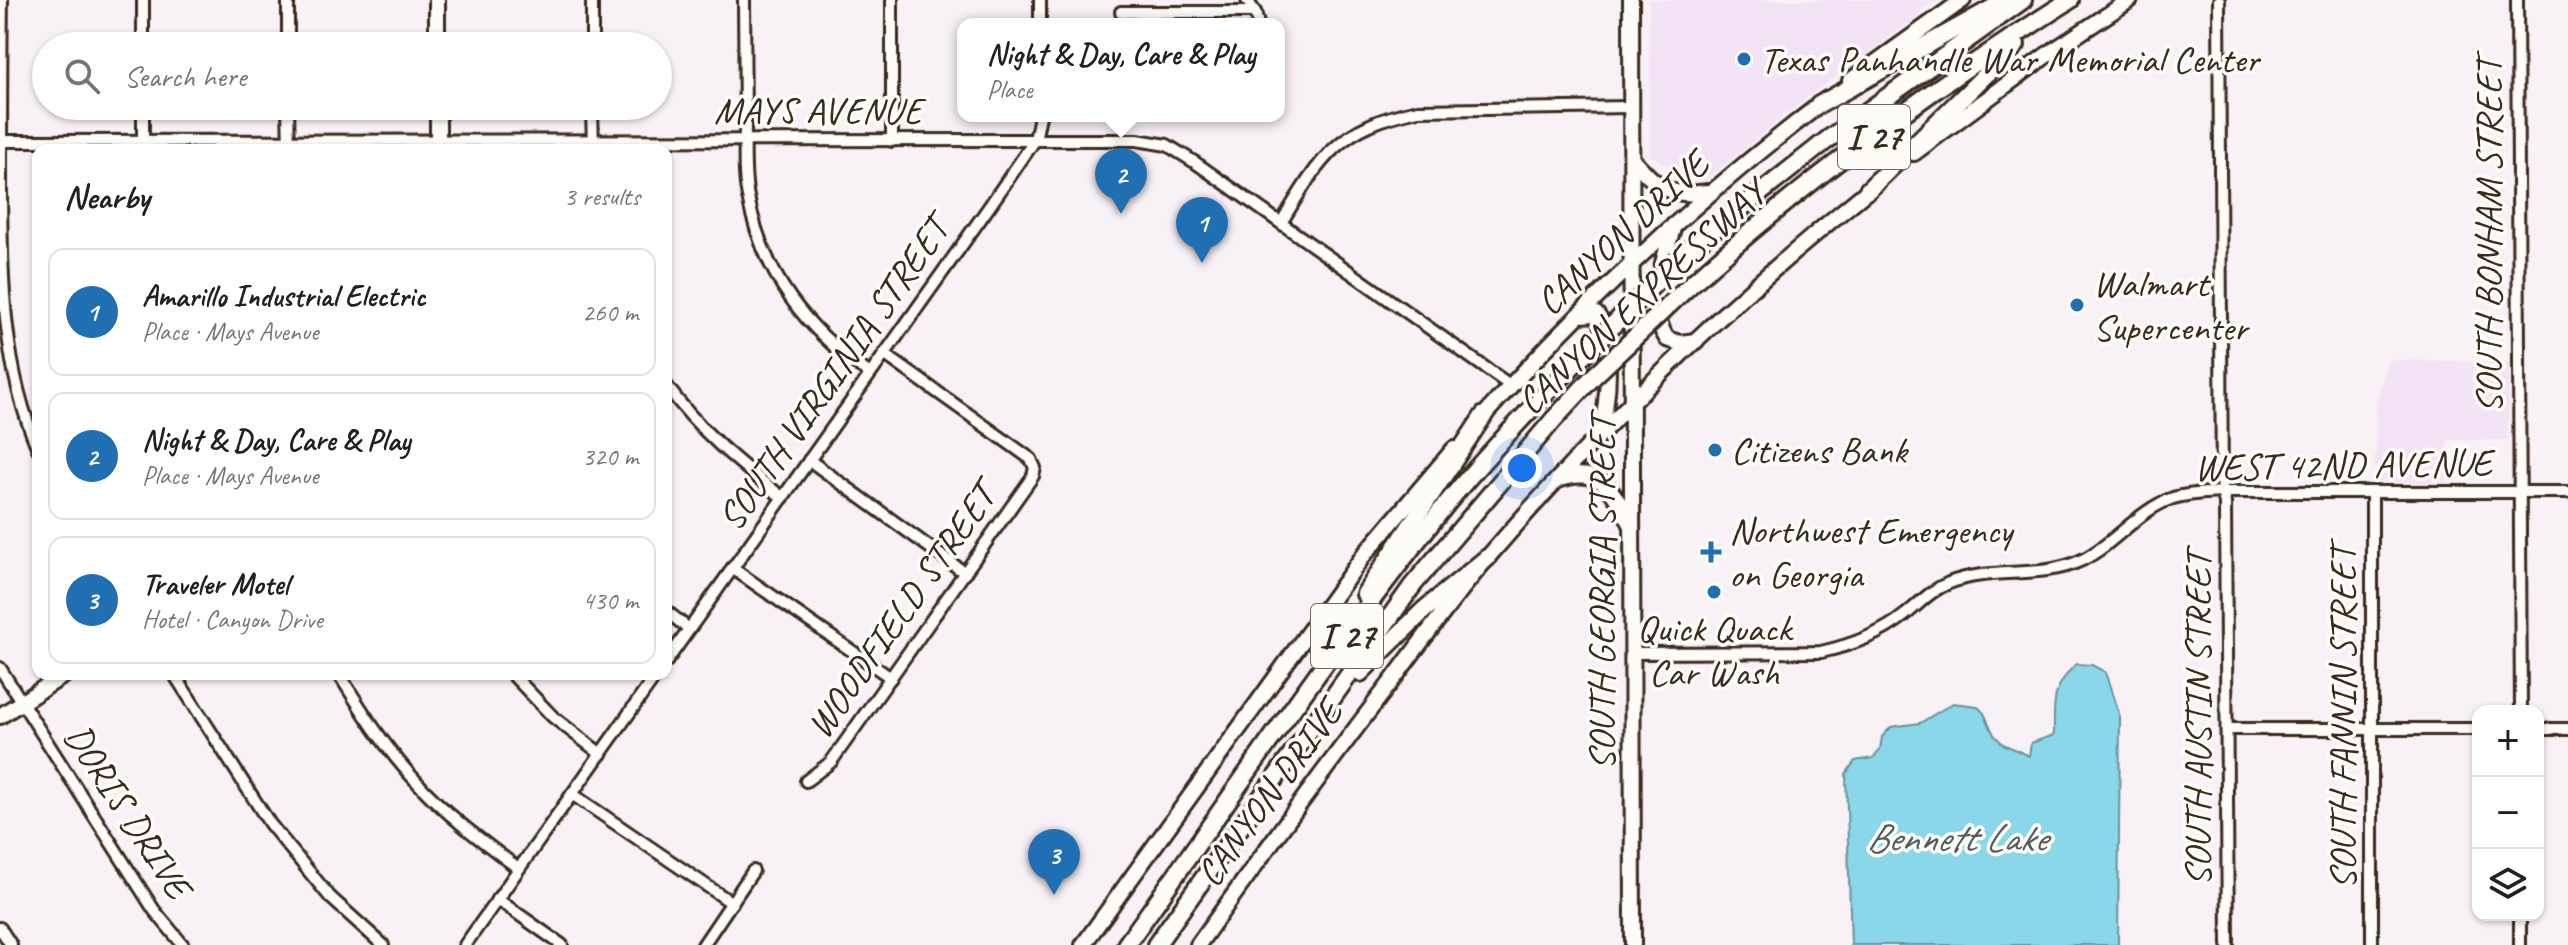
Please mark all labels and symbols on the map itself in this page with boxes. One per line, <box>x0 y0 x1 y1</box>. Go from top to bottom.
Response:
place label: Texas Panhandle War Memorial Center <box>1760 36 2261 83</box>
street label: SOUTH BONHAM STREET <box>2465 49 2512 413</box>
marker: Texas Panhandle War Memorial Center <box>1735 50 1753 68</box>
street label: MAYS AVENUE <box>714 87 927 134</box>
road number: I 27 <box>1838 105 1910 169</box>
street label: CANYON DRIVE <box>1526 138 1722 325</box>
pin: 2 <box>1095 148 1147 214</box>
street label: CANYON EXPRESSWAY <box>1507 166 1779 424</box>
pin: 1 <box>1176 197 1228 263</box>
street label: SOUTH VIRGINIA STREET <box>707 201 964 539</box>
place label: Walmart Supercenter <box>2093 260 2251 351</box>
marker: Walmart Supercenter <box>2068 296 2086 314</box>
street label: SOUTH GEORGIA STREET <box>1578 408 1625 770</box>
place label: Citizens Bank <box>1731 427 1910 474</box>
street label: WEST 42ND AVENUE <box>2194 439 2497 491</box>
marker: Citizens Bank <box>1706 441 1724 459</box>
your location <box>1502 448 1542 488</box>
street label: WOODFIELD STREET <box>796 467 1011 747</box>
place label: Northwest Emergency on Georgia <box>1729 507 2015 598</box>
street label: SOUTH FANNIN STREET <box>2319 537 2366 889</box>
marker: Northwest Emergency on Georgia <box>1700 541 1722 563</box>
street label: SOUTH AUSTIN STREET <box>2174 544 2221 886</box>
marker: Quick Quack Car Wash <box>1705 583 1723 601</box>
road number: I 27 <box>1311 604 1383 668</box>
place label: Quick Quack Car Wash <box>1637 605 1794 696</box>
street label: CANYON DRIVE <box>1186 687 1355 895</box>
street label: DORIS DRIVE <box>54 715 204 911</box>
water label: Bennett Lake <box>1866 813 2052 863</box>
pin: 3 <box>1028 829 1080 895</box>

